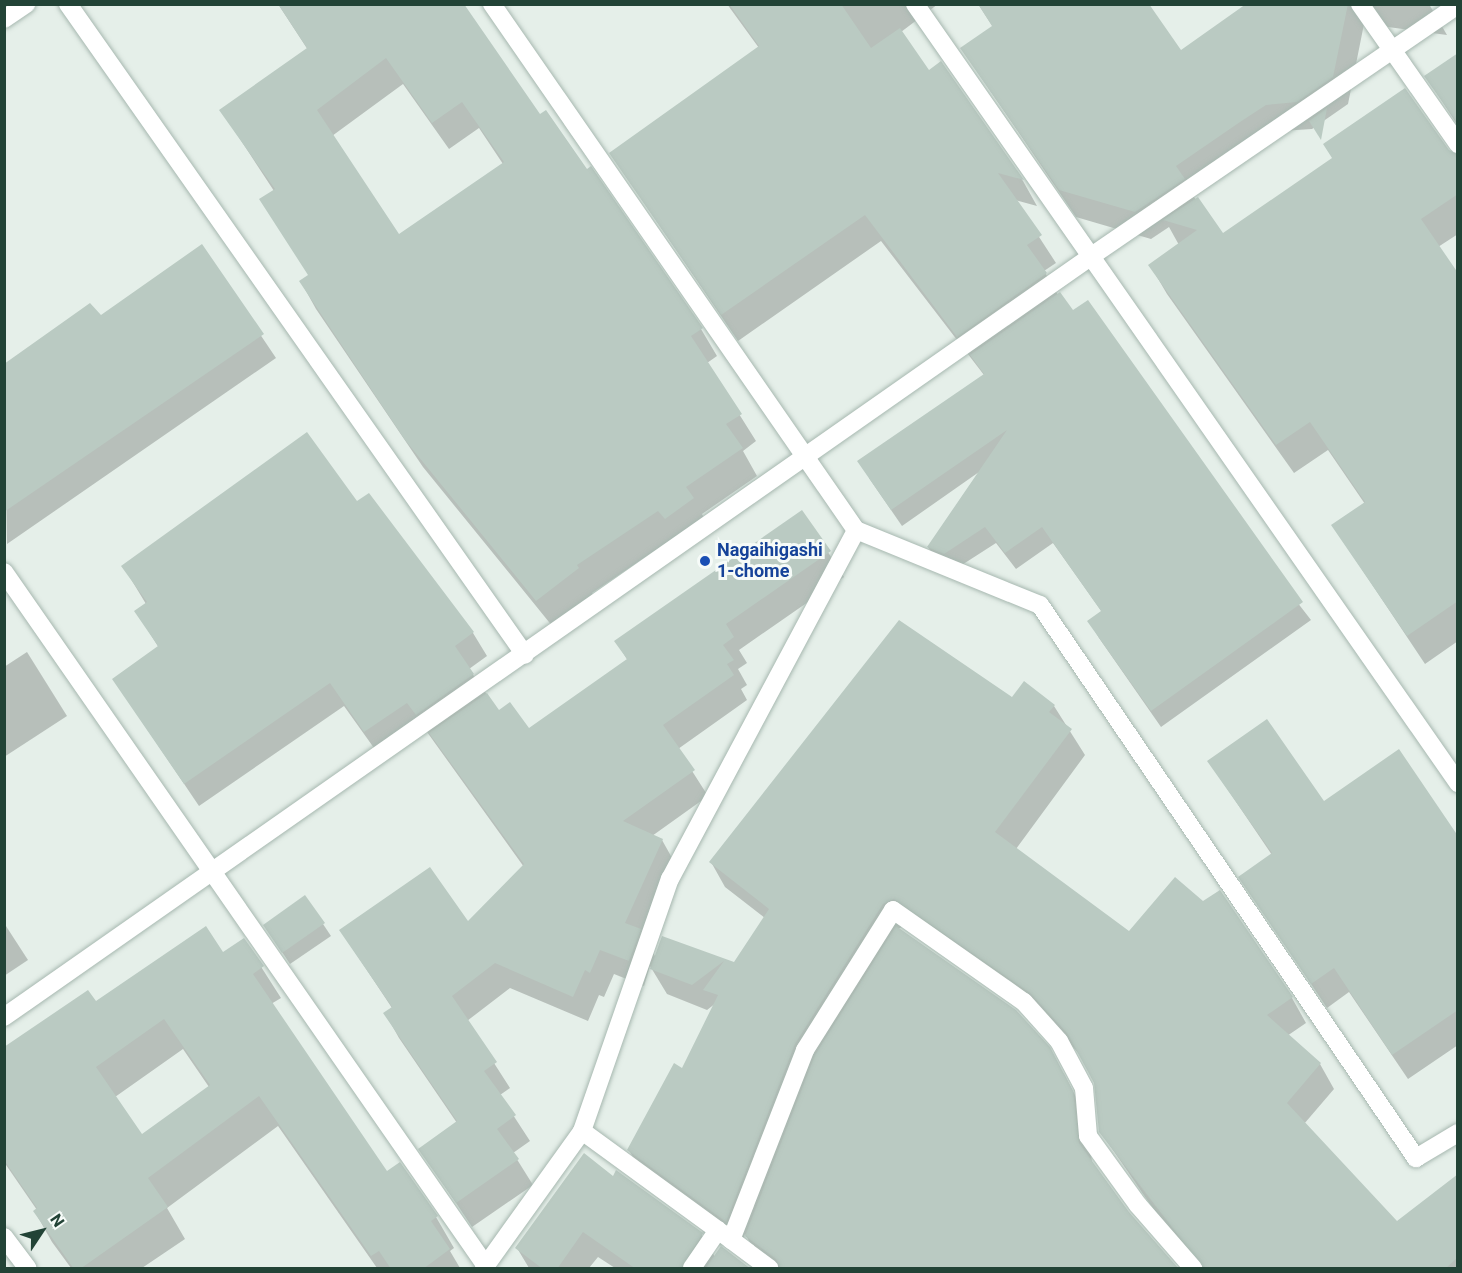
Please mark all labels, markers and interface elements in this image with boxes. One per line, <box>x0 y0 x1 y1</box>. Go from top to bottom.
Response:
place label: Nagaihigashi 1-chome <box>717 540 823 582</box>
marker: Nagaihigashi 1-chome <box>698 554 712 568</box>
north arrow <box>12 1201 72 1261</box>
text: N <box>46 1210 68 1230</box>

